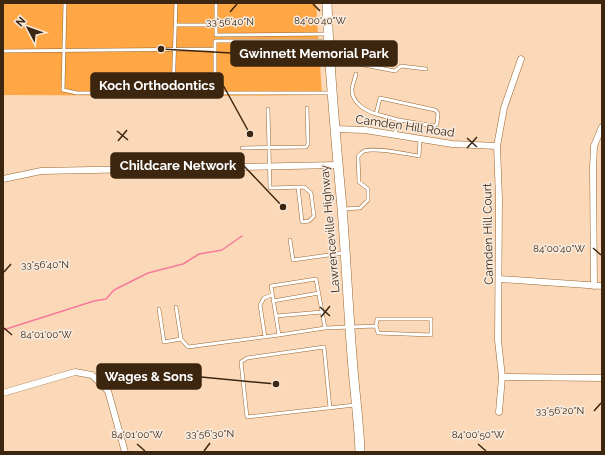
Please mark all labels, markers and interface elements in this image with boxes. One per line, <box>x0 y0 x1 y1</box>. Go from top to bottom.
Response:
north arrow <box>8 8 48 48</box>
text: N <box>13 14 28 29</box>
text: 84°00'40"W <box>294 15 347 26</box>
text: 33°56'40"N <box>206 16 254 27</box>
callout: Gwinnett Memorial Park <box>231 41 397 66</box>
text: Gwinnett Memorial Park <box>239 46 389 61</box>
callout: Koch Orthodontics <box>91 73 223 98</box>
text: Koch Orthodontics <box>99 78 216 93</box>
street label: Camden Hill Road <box>355 112 455 140</box>
callout: Childcare Network <box>111 153 244 178</box>
text: Childcare Network <box>120 158 237 173</box>
street label: Lawrenceville Highway <box>317 164 343 294</box>
street label: Camden Hill Court <box>480 183 496 285</box>
text: 84°00'40"W <box>533 243 586 254</box>
text: 33°56'40"N <box>21 259 69 270</box>
text: 84°01'00"W <box>20 329 72 340</box>
callout: Wages & Sons <box>97 364 201 389</box>
text: Wages & Sons <box>105 369 194 384</box>
text: 33°56'20"N <box>536 405 584 416</box>
text: 33°56'30"N <box>186 428 234 439</box>
text: 84°01'00"W <box>111 429 163 440</box>
text: 84°00'50"W <box>452 429 505 440</box>

